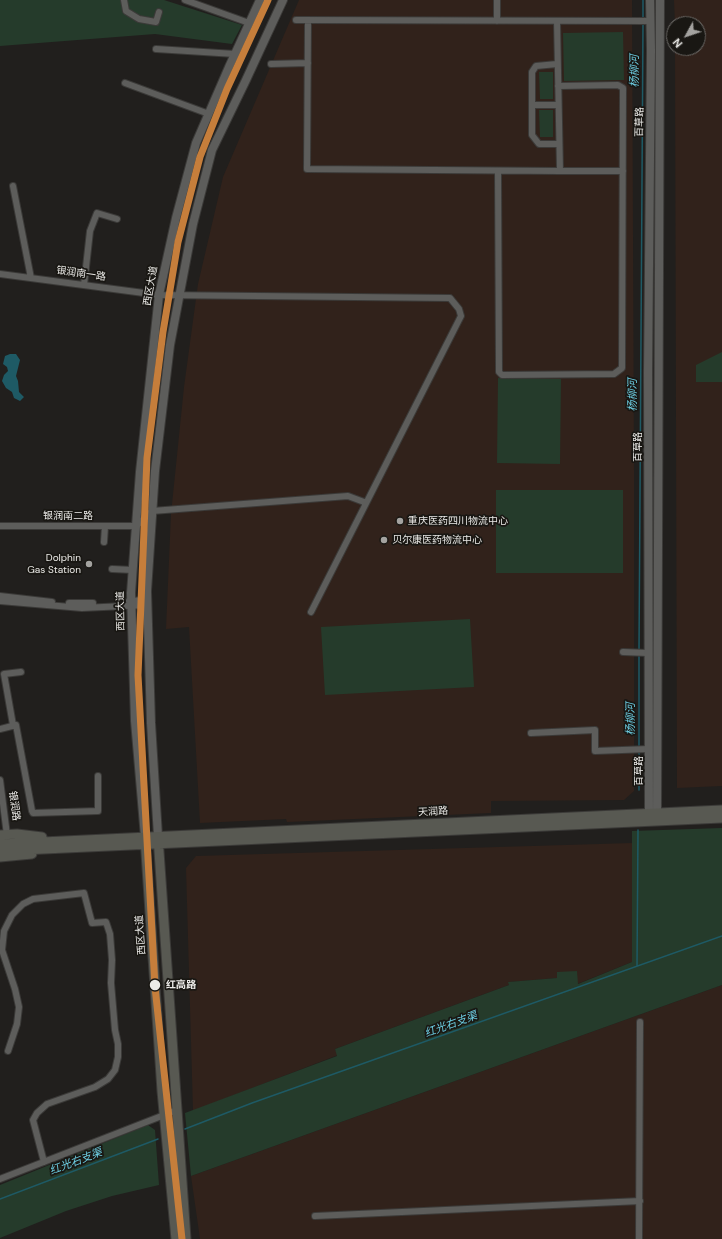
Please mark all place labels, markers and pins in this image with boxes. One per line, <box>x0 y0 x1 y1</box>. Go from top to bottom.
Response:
place label: 重庆医药四川物流中心 <box>408 515 508 527</box>
marker: 重庆医药四川物流中心 <box>395 516 405 526</box>
place label: 贝尔康医药物流中心 <box>392 534 482 546</box>
marker: 贝尔康医药物流中心 <box>379 535 389 545</box>
place label: Dolphin Gas Station <box>27 552 81 576</box>
marker: Dolphin Gas Station <box>84 559 94 569</box>
marker: 红高路 <box>148 978 162 992</box>
place label: 红高路 <box>166 979 196 991</box>

